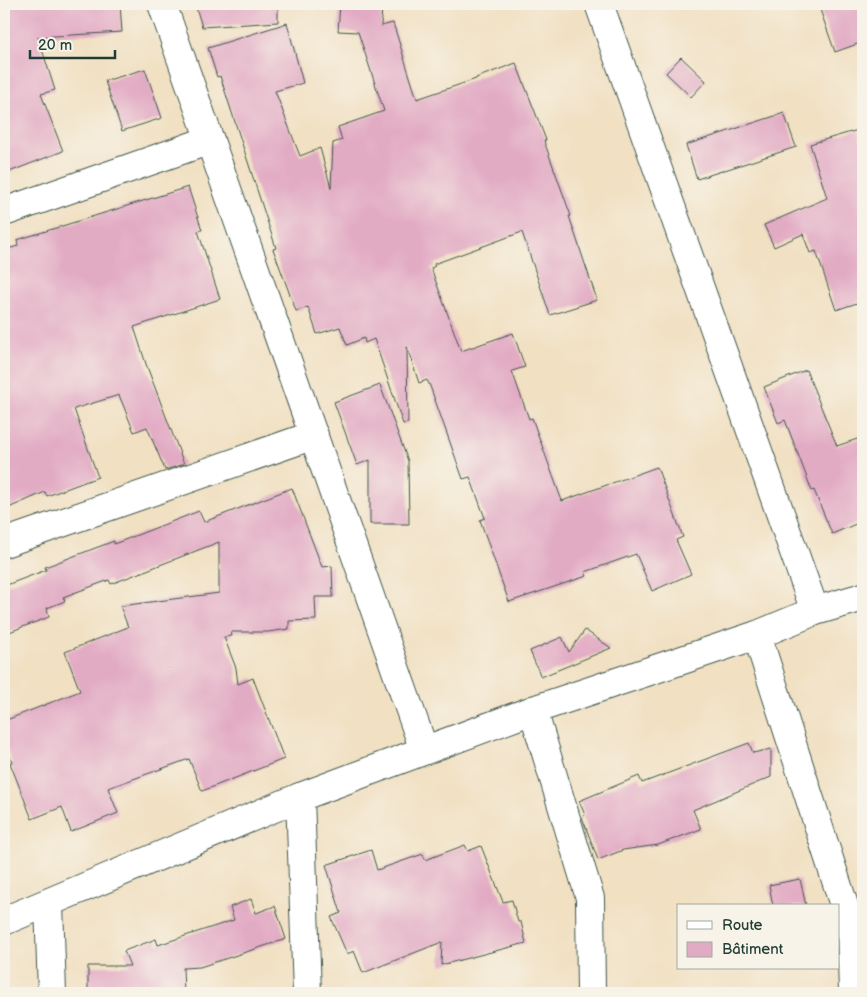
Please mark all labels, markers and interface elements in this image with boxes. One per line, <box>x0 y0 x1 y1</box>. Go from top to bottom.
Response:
scale bar <box>30 28 115 60</box>
text: 20 m <box>38 36 72 55</box>
legend <box>677 904 840 970</box>
text: Route <box>722 916 763 935</box>
text: Bâtiment <box>722 940 784 959</box>

